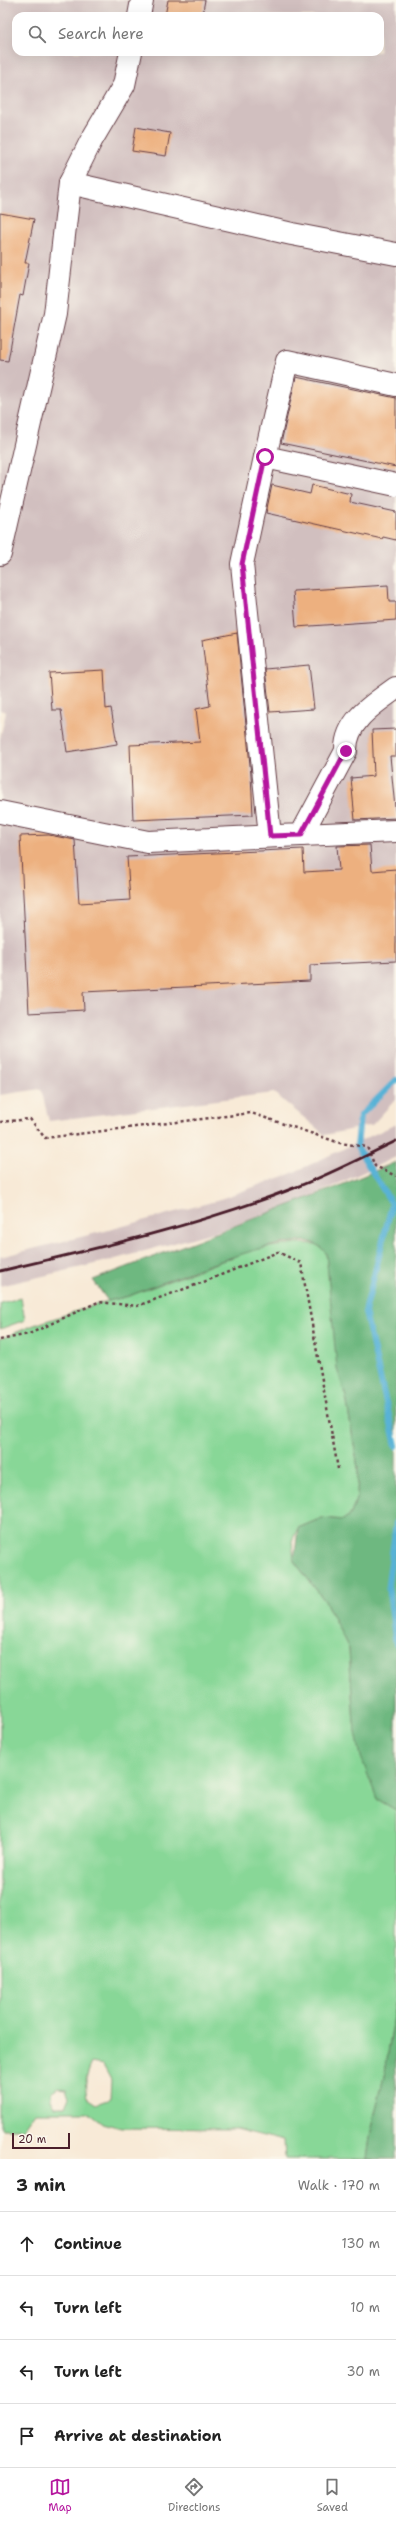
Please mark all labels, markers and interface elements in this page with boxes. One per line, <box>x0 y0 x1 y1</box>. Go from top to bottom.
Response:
search box <box>12 12 384 56</box>
icon: search <box>26 23 48 45</box>
text: Search here <box>58 24 144 44</box>
route start <box>256 448 274 466</box>
route end <box>337 742 355 760</box>
scale bar <box>12 2131 70 2150</box>
text: 20 m <box>18 2132 46 2147</box>
text: 3 min <box>16 2174 66 2196</box>
text: Walk · 170 m <box>298 2177 380 2194</box>
icon: ahead <box>16 2233 38 2255</box>
text: Continue <box>54 2234 122 2254</box>
text: 130 m <box>342 2235 380 2252</box>
icon: left <box>16 2297 38 2319</box>
text: Turn left <box>54 2298 122 2318</box>
text: 10 m <box>350 2299 380 2316</box>
icon: left <box>16 2361 38 2383</box>
text: Turn left <box>54 2362 122 2382</box>
text: 30 m <box>346 2363 380 2380</box>
icon: arrive <box>16 2425 38 2447</box>
text: Arrive at destination <box>54 2426 222 2446</box>
tab: Map <box>48 2476 72 2515</box>
tab: Directions <box>168 2476 220 2515</box>
tab: Saved <box>317 2476 348 2515</box>

